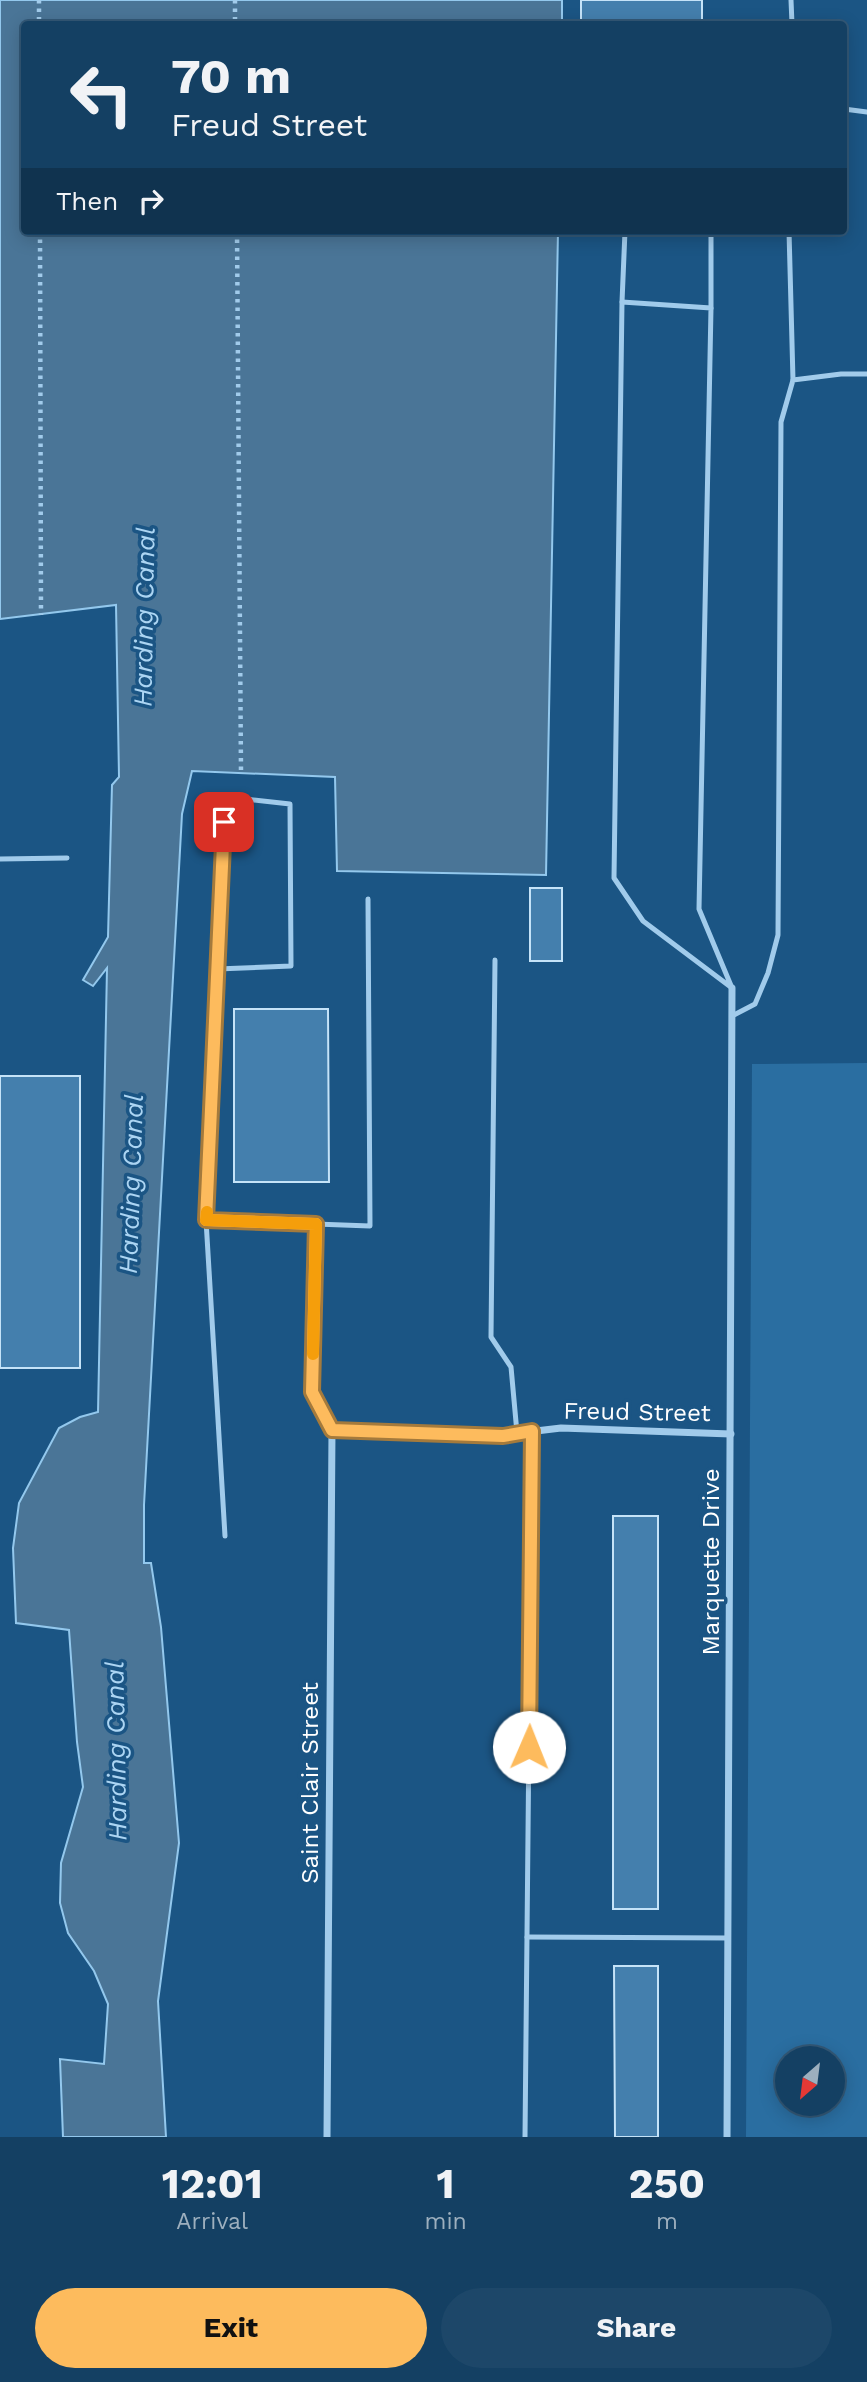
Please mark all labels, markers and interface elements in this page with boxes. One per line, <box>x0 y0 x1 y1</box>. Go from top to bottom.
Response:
text: 70 m <box>171 47 291 105</box>
icon: left <box>56 49 147 140</box>
text: Freud Street <box>171 106 367 144</box>
icon: right <box>132 182 170 220</box>
text: Then <box>56 186 118 216</box>
water label: Harding Canal <box>127 527 161 707</box>
pin <box>194 792 254 852</box>
icon: arrive <box>205 803 243 841</box>
water label: Harding Canal <box>113 1093 149 1274</box>
street label: Freud Street <box>563 1397 711 1427</box>
street label: Marquette Drive <box>697 1469 725 1655</box>
water label: Harding Canal <box>99 1661 133 1841</box>
street label: Saint Clair Street <box>296 1682 324 1884</box>
position arrow <box>492 1710 566 1784</box>
north arrow <box>775 2046 845 2116</box>
map controls <box>775 2046 845 2116</box>
text: 12:01 <box>162 2159 263 2208</box>
text: 1 <box>437 2159 455 2208</box>
text: 250 <box>629 2159 705 2208</box>
text: Arrival <box>176 2208 248 2235</box>
text: min <box>425 2208 467 2235</box>
text: m <box>656 2208 678 2235</box>
button: Exit <box>35 2288 427 2368</box>
button: Share <box>441 2288 832 2368</box>

